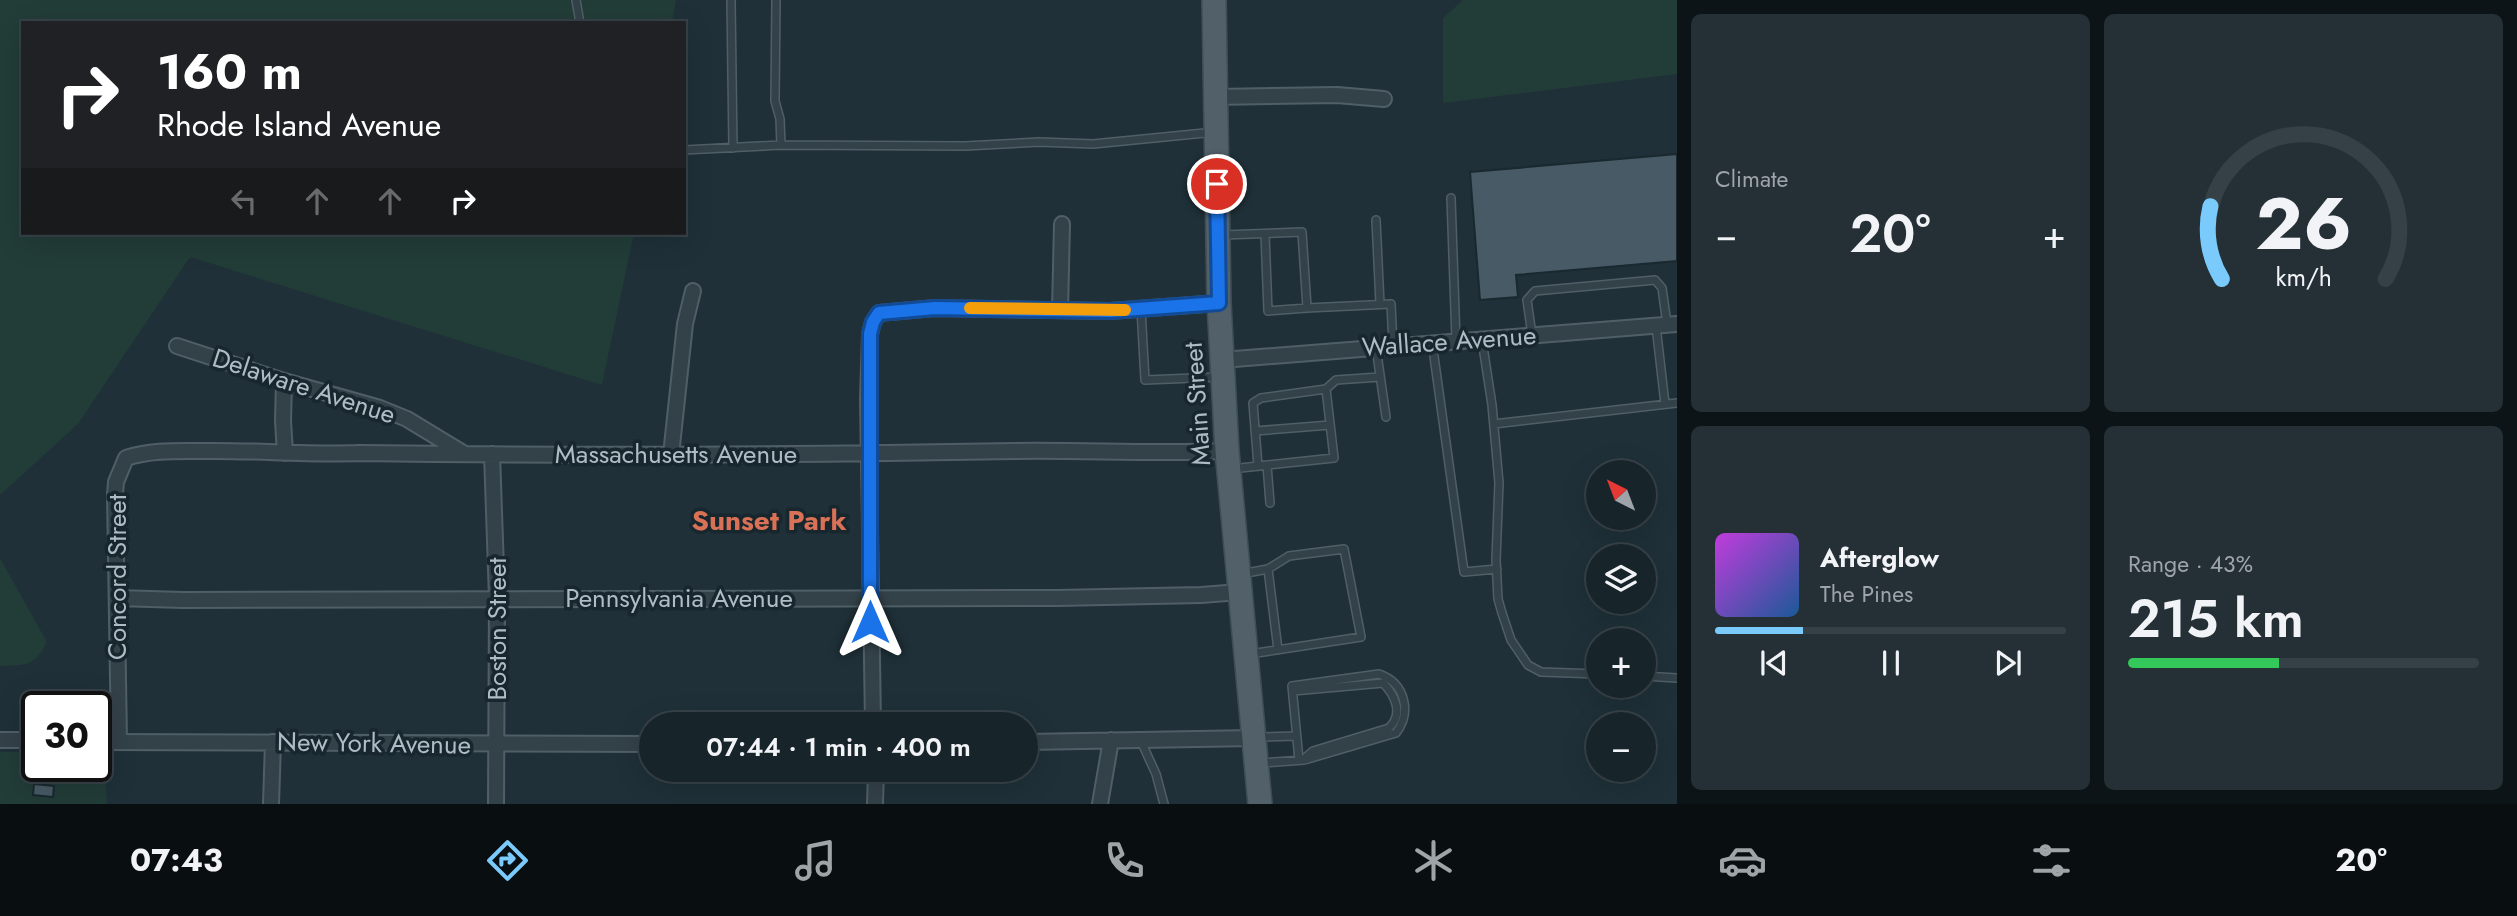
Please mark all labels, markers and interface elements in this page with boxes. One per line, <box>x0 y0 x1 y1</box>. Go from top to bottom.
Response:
text: 160 m <box>157 37 302 107</box>
icon: right <box>42 49 133 140</box>
text: Rhode Island Avenue <box>157 102 441 148</box>
pin <box>1187 154 1247 214</box>
text: Climate <box>1715 162 1788 196</box>
icon: arrive <box>1198 165 1236 203</box>
text: 26 <box>2255 171 2352 276</box>
icon: left <box>225 182 263 220</box>
icon: ahead <box>298 182 336 220</box>
icon: ahead <box>371 182 409 220</box>
icon: right <box>444 182 482 220</box>
text: 20° <box>1849 196 1931 272</box>
text: − <box>1715 207 1737 262</box>
text: + <box>2043 207 2066 262</box>
text: km/h <box>2275 259 2332 295</box>
street label: Wallace Avenue <box>1361 316 1537 366</box>
street label: Delaware Avenue <box>208 339 400 433</box>
street label: Main Street <box>1174 340 1220 467</box>
street label: Massachusetts Avenue <box>555 435 797 473</box>
north arrow <box>1586 460 1656 530</box>
map controls <box>1586 460 1656 782</box>
street label: Concord Street <box>98 493 136 660</box>
district label: Sunset Park <box>691 500 847 541</box>
text: Afterglow <box>1820 539 1939 577</box>
button: layers <box>1586 544 1656 614</box>
text: Range · 43% <box>2128 547 2253 581</box>
street label: Boston Street <box>478 557 516 701</box>
text: The Pines <box>1820 577 1913 611</box>
street label: Pennsylvania Avenue <box>565 579 793 617</box>
text: 215 km <box>2128 581 2304 657</box>
position arrow <box>833 585 907 659</box>
button: + <box>1586 628 1656 698</box>
icon: previous <box>1755 644 1793 682</box>
icon: pause <box>1872 644 1910 682</box>
icon: next <box>1989 644 2027 682</box>
speed limit sign: 30 <box>21 691 112 782</box>
button: − <box>1586 712 1656 782</box>
street label: New York Avenue <box>277 722 471 764</box>
text: 07:44 · 1 min · 400 m <box>706 728 971 766</box>
icon: directions <box>483 836 532 885</box>
icon: music <box>791 836 840 885</box>
icon: phone <box>1100 836 1149 885</box>
icon: climate <box>1409 836 1458 885</box>
icon: car <box>1718 836 1767 885</box>
icon: filters <box>2027 836 2076 885</box>
text: 07:43 <box>130 837 223 883</box>
text: 20° <box>2335 837 2387 883</box>

